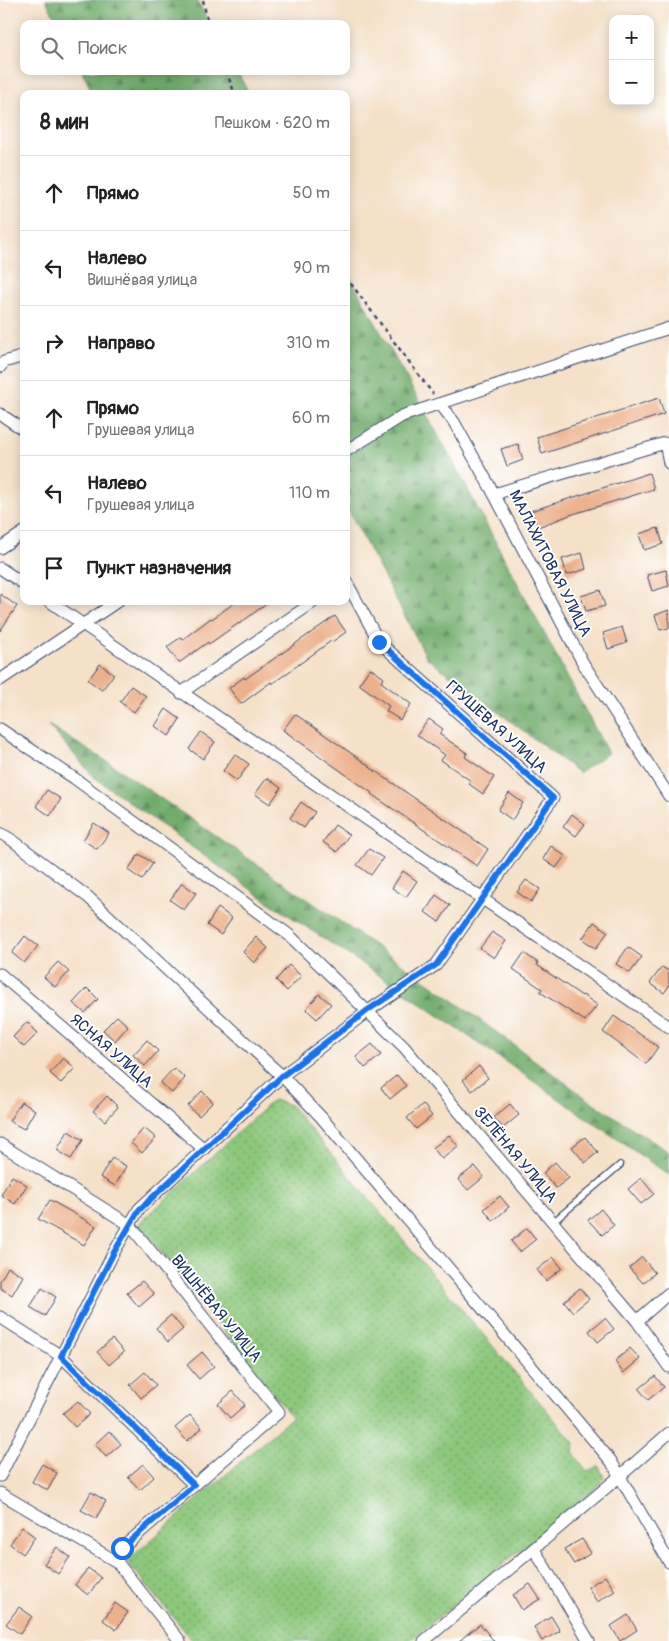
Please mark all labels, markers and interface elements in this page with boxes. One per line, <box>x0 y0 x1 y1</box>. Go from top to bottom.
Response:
map controls <box>609 15 654 105</box>
button: + <box>609 15 654 60</box>
search box <box>20 20 350 75</box>
icon: search <box>38 34 66 62</box>
text: Поиск <box>78 36 128 60</box>
button: − <box>609 60 654 105</box>
text: 8 мин <box>40 109 89 136</box>
text: Пешком · 620 m <box>215 113 330 133</box>
icon: ahead <box>40 179 68 207</box>
text: Прямо <box>87 181 139 205</box>
text: 50 m <box>293 183 330 203</box>
text: Налево <box>87 246 147 270</box>
icon: left <box>40 254 68 282</box>
text: 90 m <box>293 258 330 278</box>
text: Вишнёвая улица <box>87 270 197 290</box>
icon: right <box>40 329 68 357</box>
text: Направо <box>87 331 155 355</box>
text: 310 m <box>286 333 330 353</box>
text: Прямо <box>87 396 139 420</box>
icon: ahead <box>40 404 68 432</box>
text: 60 m <box>292 408 330 428</box>
text: Грушевая улица <box>87 420 194 440</box>
text: Налево <box>87 471 147 495</box>
icon: left <box>40 479 68 507</box>
text: 110 m <box>289 483 330 503</box>
street label: МАЛАХИТОВАЯ УЛИЦА <box>504 487 596 640</box>
text: Грушевая улица <box>87 495 194 515</box>
icon: arrive <box>40 554 68 582</box>
text: Пункт назначения <box>87 556 231 580</box>
route end <box>368 631 391 654</box>
street label: ГРУШЕВАЯ УЛИЦА <box>442 676 551 777</box>
street label: ЯСНАЯ УЛИЦА <box>66 1009 157 1092</box>
street label: ЗЕЛЁНАЯ УЛИЦА <box>469 1102 561 1207</box>
street label: ВИШНЁВАЯ УЛИЦА <box>167 1251 266 1367</box>
route start <box>111 1537 134 1560</box>

